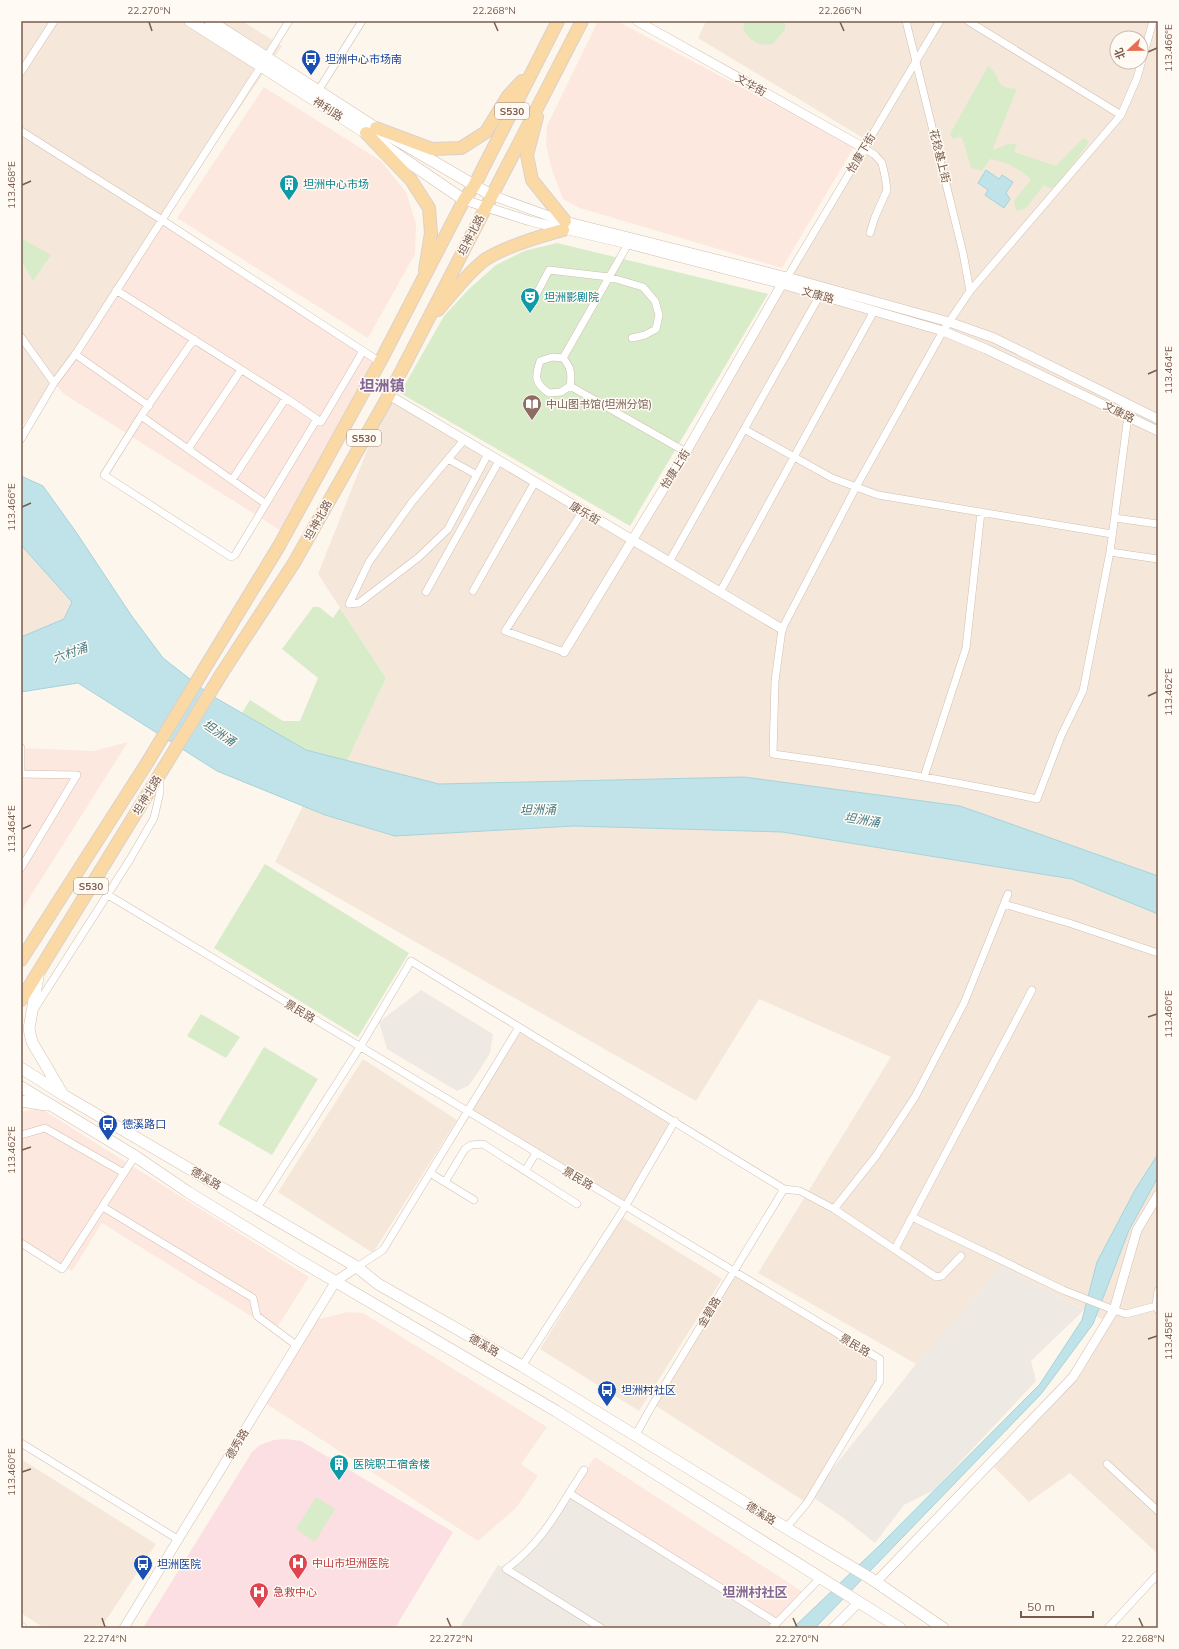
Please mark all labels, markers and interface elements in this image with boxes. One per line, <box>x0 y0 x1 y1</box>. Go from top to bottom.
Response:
text: 22.270°N <box>127 4 171 17</box>
text: 22.268°N <box>472 4 516 17</box>
text: 22.266°N <box>818 4 862 17</box>
text: 113.466°E <box>1162 24 1175 72</box>
north arrow <box>1109 30 1149 70</box>
text: 北 <box>1111 46 1128 61</box>
bus stop icon: 坦洲中心市场南 <box>300 48 322 76</box>
place label: 坦洲中心市场南 <box>325 52 402 66</box>
street label: 文华街 <box>733 71 769 99</box>
street label: 神利路 <box>310 94 346 124</box>
road number: S530 <box>495 103 529 119</box>
street label: 花稔基上街 <box>927 128 953 184</box>
street label: 怡康下街 <box>844 131 878 175</box>
text: 113.468°E <box>5 161 18 209</box>
building icon: 坦洲中心市场 <box>278 173 300 201</box>
place label: 坦洲中心市场 <box>303 177 369 191</box>
street label: 坦神北路 <box>455 212 487 258</box>
street label: 文康路 <box>800 284 836 306</box>
theatre icon: 坦洲影剧院 <box>519 286 541 314</box>
place label: 坦洲影剧院 <box>544 290 599 304</box>
text: 113.464°E <box>1162 346 1175 394</box>
district label: 坦洲镇 <box>359 376 405 395</box>
library icon: 中山图书馆(坦洲分馆) <box>521 393 543 421</box>
place label: 中山图书馆(坦洲分馆) <box>546 397 652 411</box>
street label: 文康路 <box>1101 398 1137 426</box>
road number: S530 <box>347 430 381 446</box>
street label: 怡康上街 <box>657 447 693 491</box>
text: 113.466°E <box>5 483 18 531</box>
street label: 坦神北路 <box>301 497 335 543</box>
street label: 康乐街 <box>567 499 603 527</box>
water label: 六村涌 <box>50 639 91 665</box>
text: 113.462°E <box>1162 668 1175 716</box>
water label: 坦洲涌 <box>200 716 240 750</box>
street label: 坦神北路 <box>130 773 164 817</box>
water label: 坦洲涌 <box>520 802 558 817</box>
text: 113.464°E <box>5 805 18 853</box>
water label: 坦洲涌 <box>843 809 883 830</box>
road number: S530 <box>74 878 108 894</box>
text: 113.460°E <box>1162 990 1175 1038</box>
street label: 景民路 <box>282 997 318 1025</box>
bus stop icon: 德溪路口 <box>97 1113 119 1141</box>
place label: 德溪路口 <box>122 1117 166 1131</box>
text: 113.462°E <box>5 1126 18 1174</box>
street label: 德溪路 <box>188 1164 224 1192</box>
street label: 景民路 <box>560 1164 596 1192</box>
street label: 金碧路 <box>695 1294 723 1330</box>
text: 113.458°E <box>1162 1312 1175 1360</box>
street label: 德溪路 <box>466 1331 502 1359</box>
street label: 景民路 <box>837 1331 873 1359</box>
bus stop icon: 坦洲村社区 <box>596 1379 618 1407</box>
place label: 坦洲村社区 <box>621 1383 676 1397</box>
street label: 德秀路 <box>223 1426 251 1462</box>
text: 113.460°E <box>5 1448 18 1496</box>
building icon: 医院职工宿舍楼 <box>328 1453 350 1481</box>
place label: 医院职工宿舍楼 <box>353 1457 430 1471</box>
street label: 德溪路 <box>743 1498 779 1528</box>
hospital icon: 中山市坦洲医院 <box>287 1552 309 1580</box>
bus stop icon: 坦洲医院 <box>132 1553 154 1581</box>
place label: 中山市坦洲医院 <box>312 1556 389 1570</box>
place label: 坦洲医院 <box>157 1557 201 1571</box>
hospital icon: 急救中心 <box>248 1581 270 1609</box>
district label: 坦洲村社区 <box>722 1584 788 1600</box>
place label: 急救中心 <box>273 1585 317 1599</box>
scale bar <box>1021 1593 1093 1619</box>
text: 50 m <box>1027 1599 1055 1614</box>
text: 22.274°N <box>83 1632 127 1645</box>
text: 22.272°N <box>429 1632 473 1645</box>
text: 22.270°N <box>775 1632 819 1645</box>
text: 22.268°N <box>1121 1632 1165 1645</box>

